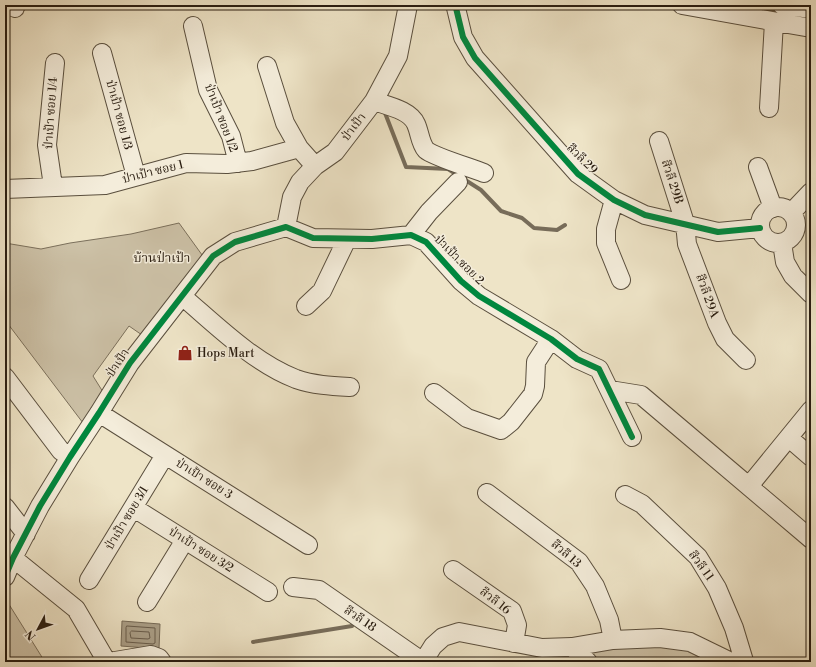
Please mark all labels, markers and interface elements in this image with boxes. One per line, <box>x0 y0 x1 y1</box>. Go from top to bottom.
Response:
street label: ป่าเป้า ซอย 1/4 <box>41 77 61 149</box>
street label: ป่าเป้า ซอย 1/3 <box>102 78 136 152</box>
street label: ป่าเป้า ซอย 1/2 <box>201 82 241 154</box>
street label: ป่าเป้า <box>339 110 369 144</box>
street label: สีวลี 29 <box>563 141 601 177</box>
street label: ป่าเป้า ซอย 1 <box>121 157 186 187</box>
street label: สีวลี 29B <box>658 158 686 206</box>
street label: ป่าเป้า ซอย 2 <box>431 232 487 288</box>
district label: บ้านป่าเป้า <box>134 250 190 266</box>
street label: สีวลี 29A <box>692 272 722 321</box>
shop icon: Hops Mart <box>176 344 194 362</box>
street label: ป่าเป้า <box>103 346 133 380</box>
place label: Hops Mart <box>197 346 255 361</box>
street label: ป่าเป้า ซอย 3 <box>173 456 235 503</box>
street label: ป่าเป้า ซอย 3/1 <box>102 483 152 553</box>
street label: ป่าเป้า ซอย 3/2 <box>166 524 236 576</box>
street label: สีวลี 13 <box>548 537 584 571</box>
street label: สีวลี 11 <box>685 548 718 585</box>
street label: สีวลี 16 <box>476 584 514 618</box>
street label: สีวลี 18 <box>341 603 379 635</box>
north arrow <box>18 609 58 649</box>
text: N <box>23 627 39 643</box>

